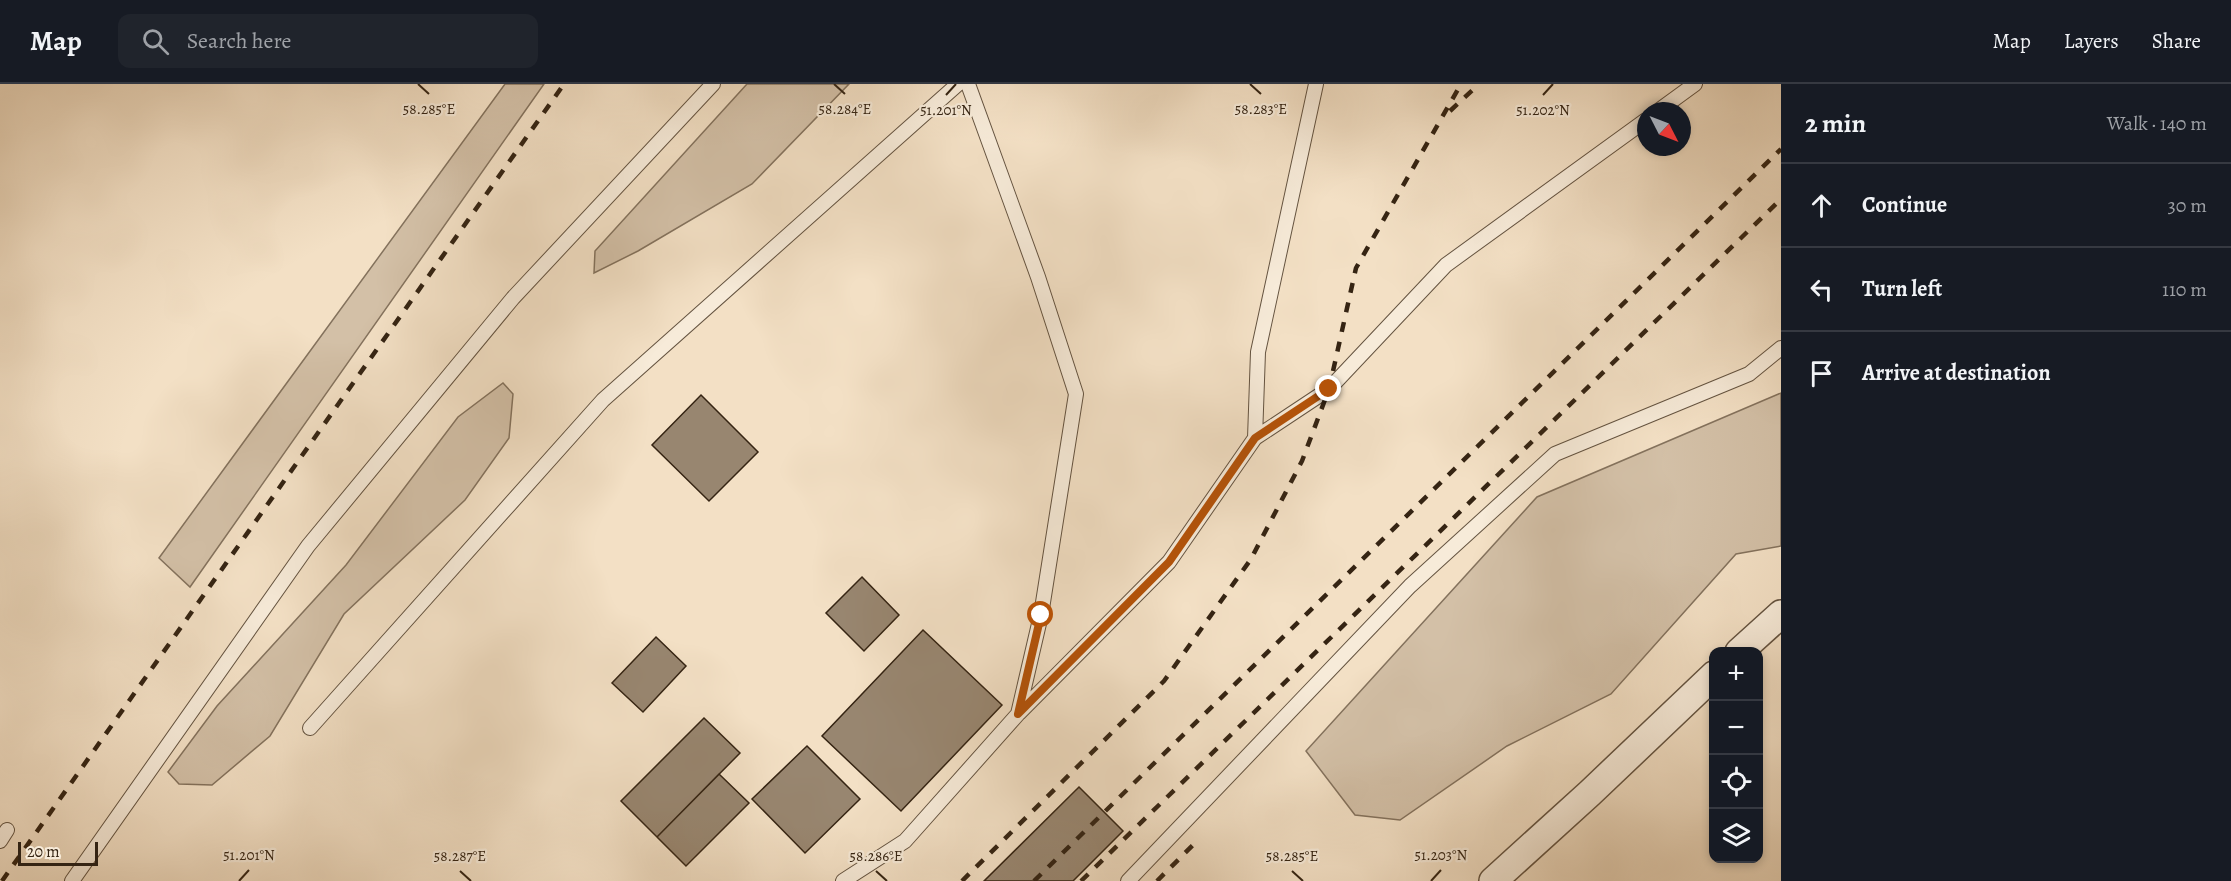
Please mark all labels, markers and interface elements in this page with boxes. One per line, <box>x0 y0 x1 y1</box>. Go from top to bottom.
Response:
search box <box>118 14 538 68</box>
text: Map <box>30 22 82 60</box>
icon: search <box>139 25 172 58</box>
text: Search here <box>187 26 291 56</box>
text: Map <box>1992 27 2031 55</box>
text: Layers <box>2064 27 2119 55</box>
text: Share <box>2152 27 2201 55</box>
text: 58.285°E <box>403 99 455 119</box>
text: 58.284°E <box>819 99 871 119</box>
text: 58.283°E <box>1235 99 1287 119</box>
text: 51.201°N <box>920 100 972 120</box>
text: 51.202°N <box>1516 100 1570 120</box>
north arrow <box>1637 102 1691 156</box>
text: 2 min <box>1805 106 1866 141</box>
text: Walk · 140 m <box>2107 110 2207 137</box>
icon: ahead <box>1805 189 1838 222</box>
text: Continue <box>1862 190 1947 220</box>
text: 30 m <box>2167 192 2207 219</box>
icon: left <box>1805 273 1838 306</box>
text: Turn left <box>1862 274 1942 304</box>
text: 110 m <box>2162 276 2207 303</box>
icon: arrive <box>1805 357 1838 390</box>
text: Arrive at destination <box>1862 358 2051 388</box>
route end <box>1315 375 1341 401</box>
route start <box>1027 601 1053 627</box>
map controls <box>1709 647 1763 863</box>
button: + <box>1709 647 1763 701</box>
button: − <box>1709 701 1763 755</box>
button: locate <box>1709 755 1763 809</box>
button: layers <box>1709 809 1763 863</box>
scale bar <box>18 839 98 866</box>
text: 20 m <box>27 841 60 863</box>
text: 51.201°N <box>223 845 275 865</box>
text: 51.203°N <box>1415 845 1468 865</box>
text: 58.287°E <box>434 846 486 866</box>
text: 58.286°E <box>849 846 903 866</box>
text: 58.285°E <box>1266 846 1318 866</box>

